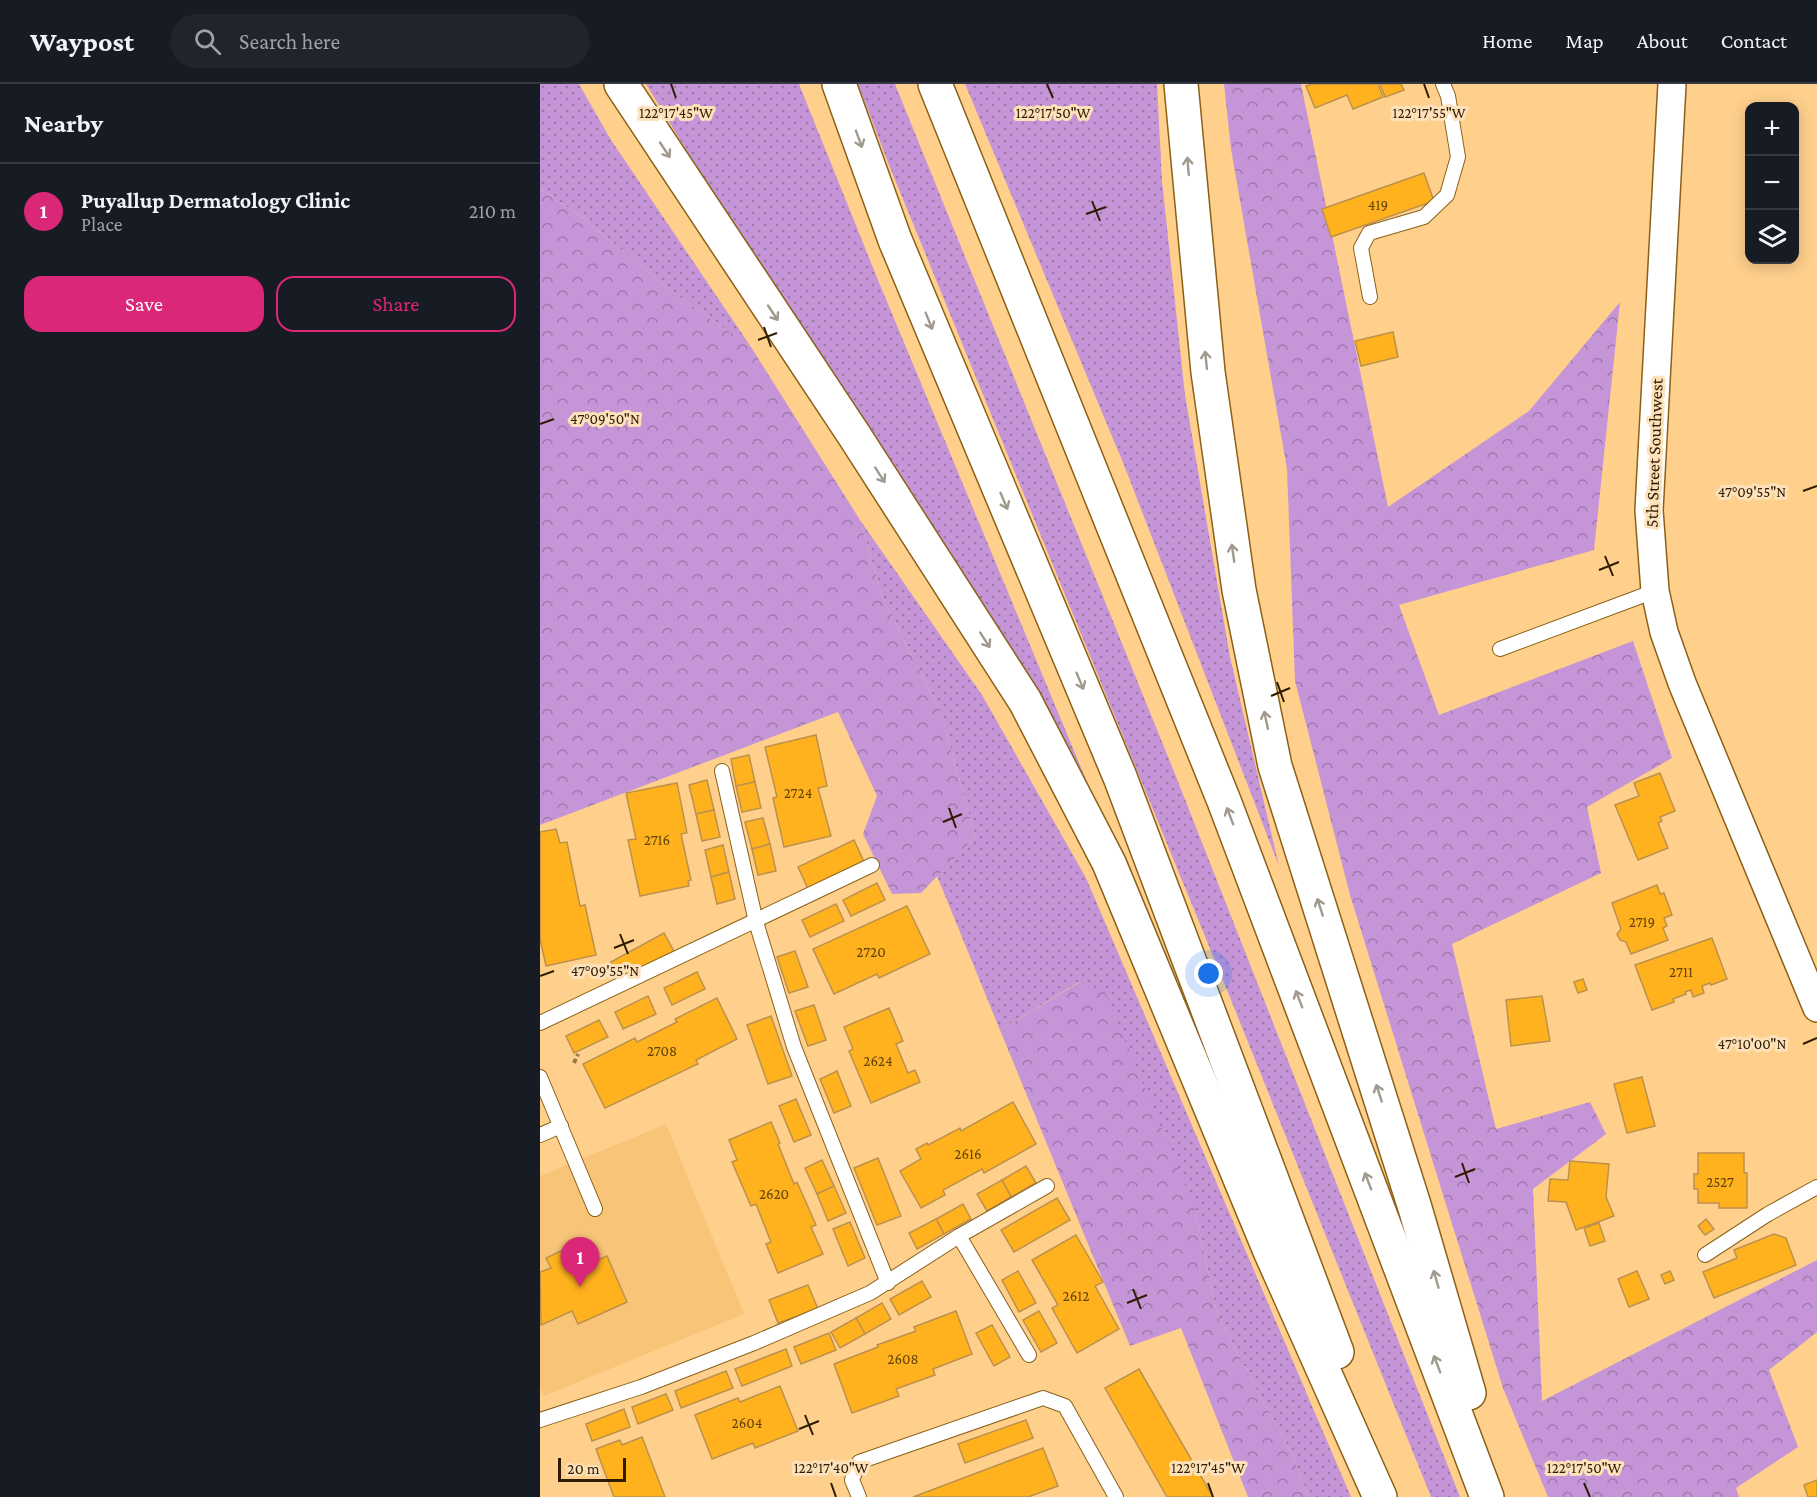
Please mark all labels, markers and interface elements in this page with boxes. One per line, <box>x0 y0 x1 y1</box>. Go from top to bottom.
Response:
search box <box>170 14 590 68</box>
icon: search <box>191 25 224 58</box>
text: Waypost <box>30 26 134 57</box>
text: Search here <box>239 29 340 54</box>
text: Home <box>1482 29 1532 53</box>
text: Map <box>1565 29 1604 53</box>
text: About <box>1637 29 1688 53</box>
text: Contact <box>1721 29 1787 53</box>
map controls <box>1745 102 1799 264</box>
button: + <box>1745 102 1799 156</box>
text: 122°17'45"W <box>639 105 713 121</box>
text: 122°17'50"W <box>1016 105 1090 121</box>
text: 122°17'55"W <box>1393 105 1466 121</box>
text: Nearby <box>24 109 103 138</box>
one-way arrow <box>854 129 865 148</box>
one-way arrow <box>659 141 671 158</box>
one-way arrow <box>1182 156 1193 176</box>
button: − <box>1745 156 1799 210</box>
text: Puyallup Dermatology Clinic <box>81 188 350 213</box>
house number: 419 <box>1368 197 1388 213</box>
text: 1 <box>40 200 47 222</box>
text: 210 m <box>469 200 516 222</box>
button: layers <box>1745 210 1799 264</box>
text: Place <box>81 213 123 235</box>
button: Save <box>24 276 264 332</box>
button: Share <box>276 276 516 332</box>
one-way arrow <box>767 304 779 320</box>
one-way arrow <box>924 311 935 330</box>
one-way arrow <box>1200 350 1211 370</box>
street label: 5th Street Southwest <box>1641 377 1667 528</box>
text: 47°09'50"N <box>570 411 640 427</box>
one-way arrow <box>874 467 886 483</box>
text: 47°09'55"N <box>1718 484 1786 500</box>
one-way arrow <box>999 492 1010 510</box>
one-way arrow <box>1228 544 1239 563</box>
one-way arrow <box>979 631 992 648</box>
one-way arrow <box>1075 671 1086 689</box>
one-way arrow <box>1259 711 1271 730</box>
house number: 2724 <box>784 785 812 801</box>
one-way arrow <box>1224 808 1235 826</box>
house number: 2716 <box>644 832 670 848</box>
one-way arrow <box>1314 898 1325 917</box>
house number: 2719 <box>1629 914 1655 930</box>
house number: 2720 <box>856 944 886 960</box>
your location <box>1194 959 1223 988</box>
text: 47°09'55"N <box>571 963 639 979</box>
house number: 2711 <box>1669 964 1693 980</box>
one-way arrow <box>1293 990 1304 1009</box>
text: 47°10'00"N <box>1718 1036 1787 1052</box>
house number: 2708 <box>647 1043 677 1059</box>
house number: 2624 <box>863 1053 893 1069</box>
one-way arrow <box>1373 1084 1384 1103</box>
house number: 2616 <box>954 1146 982 1162</box>
one-way arrow <box>1362 1172 1373 1191</box>
house number: 2527 <box>1706 1174 1734 1190</box>
house number: 2620 <box>759 1186 789 1202</box>
pin: 1 <box>560 1238 600 1287</box>
one-way arrow <box>1430 1270 1441 1289</box>
house number: 2612 <box>1063 1288 1089 1304</box>
house number: 2608 <box>887 1351 919 1367</box>
one-way arrow <box>1430 1355 1441 1373</box>
house number: 2604 <box>732 1415 762 1431</box>
scale bar <box>558 1455 626 1482</box>
text: 20 m <box>567 1460 600 1477</box>
text: 122°17'40"W <box>794 1460 869 1476</box>
text: 122°17'45"W <box>1171 1460 1245 1476</box>
text: 122°17'50"W <box>1547 1460 1621 1476</box>

